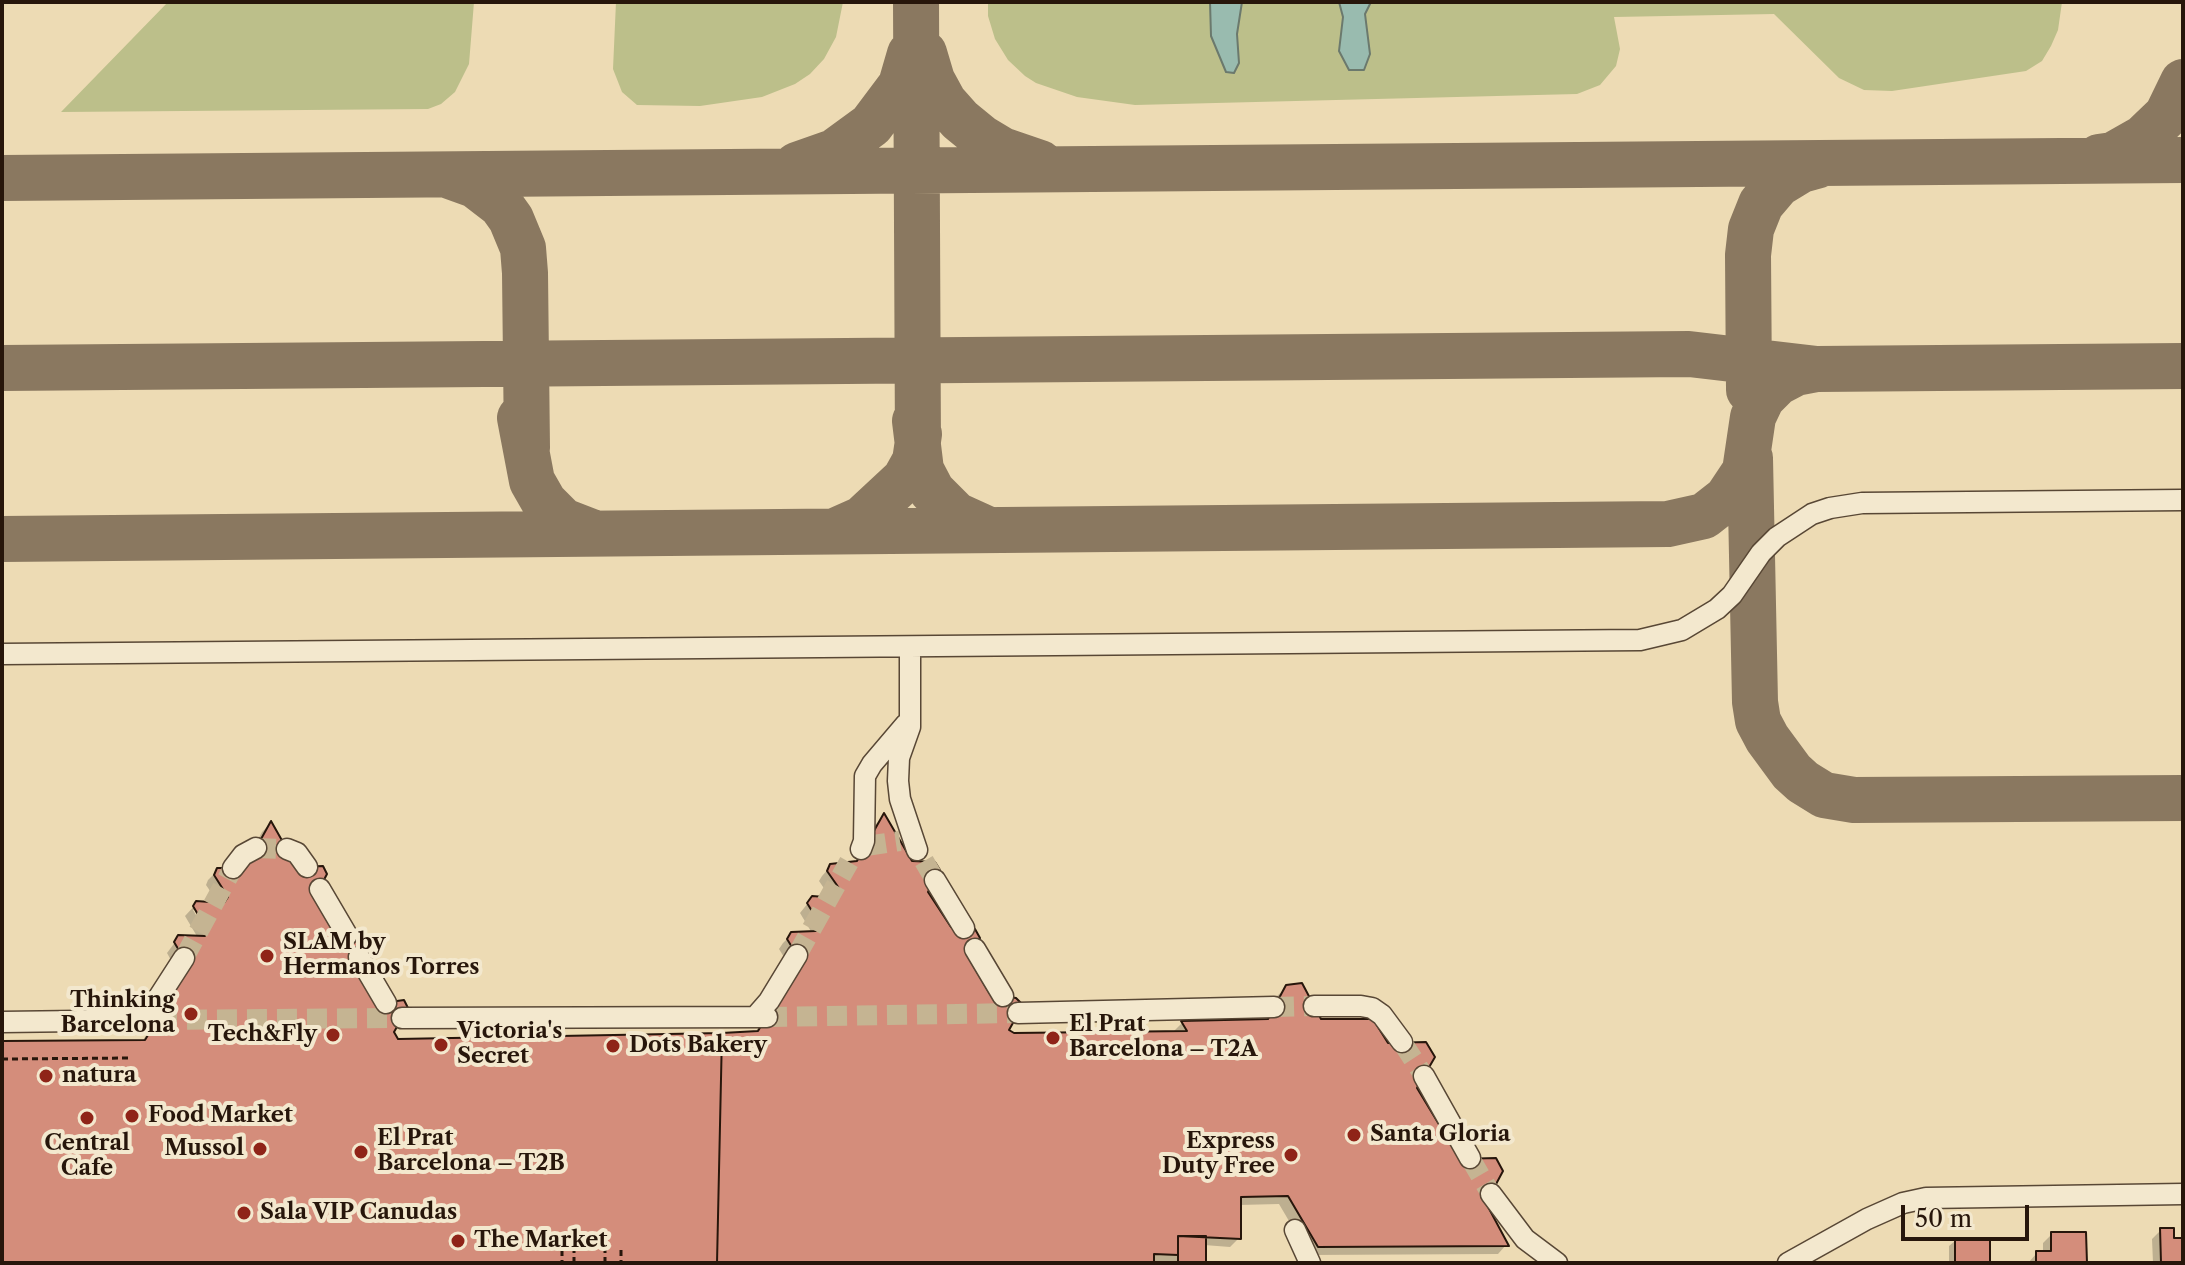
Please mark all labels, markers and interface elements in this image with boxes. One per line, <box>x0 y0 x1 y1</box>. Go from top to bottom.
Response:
place label: SLAM by Hermanos Torres <box>283 930 480 982</box>
marker: SLAM by Hermanos Torres <box>258 947 276 965</box>
place label: Thinking Barcelona <box>61 988 175 1040</box>
marker: Thinking Barcelona <box>182 1005 200 1023</box>
place label: El Prat Barcelona – T2A <box>1069 1012 1258 1064</box>
place label: Victoria's Secret <box>457 1019 562 1070</box>
place label: Tech&Fly <box>208 1022 317 1048</box>
marker: Tech&Fly <box>324 1026 342 1044</box>
marker: El Prat Barcelona – T2A <box>1044 1029 1062 1047</box>
place label: Dots Bakery <box>629 1033 767 1059</box>
marker: Victoria's Secret <box>432 1036 450 1054</box>
marker: Dots Bakery <box>604 1037 622 1055</box>
place label: natura <box>62 1063 137 1089</box>
marker: natura <box>37 1067 55 1085</box>
place label: Food Market <box>148 1103 293 1129</box>
marker: Food Market <box>123 1107 141 1125</box>
marker: Central Cafe <box>78 1109 96 1127</box>
place label: Santa Gloria <box>1370 1122 1511 1148</box>
place label: El Prat Barcelona – T2B <box>377 1126 565 1178</box>
marker: Santa Gloria <box>1345 1126 1363 1144</box>
place label: Express Duty Free <box>1162 1129 1275 1180</box>
place label: Central Cafe <box>44 1131 130 1182</box>
place label: Mussol <box>164 1136 244 1162</box>
marker: Mussol <box>251 1140 269 1158</box>
marker: El Prat Barcelona – T2B <box>352 1143 370 1161</box>
marker: Express Duty Free <box>1282 1146 1300 1164</box>
scale bar <box>1905 1189 2033 1239</box>
place label: Sala VIP Canudas <box>260 1200 457 1226</box>
marker: Sala VIP Canudas <box>235 1204 253 1222</box>
text: 50 m <box>1915 1204 1972 1233</box>
place label: The Market <box>474 1228 607 1254</box>
marker: The Market <box>449 1232 467 1250</box>

